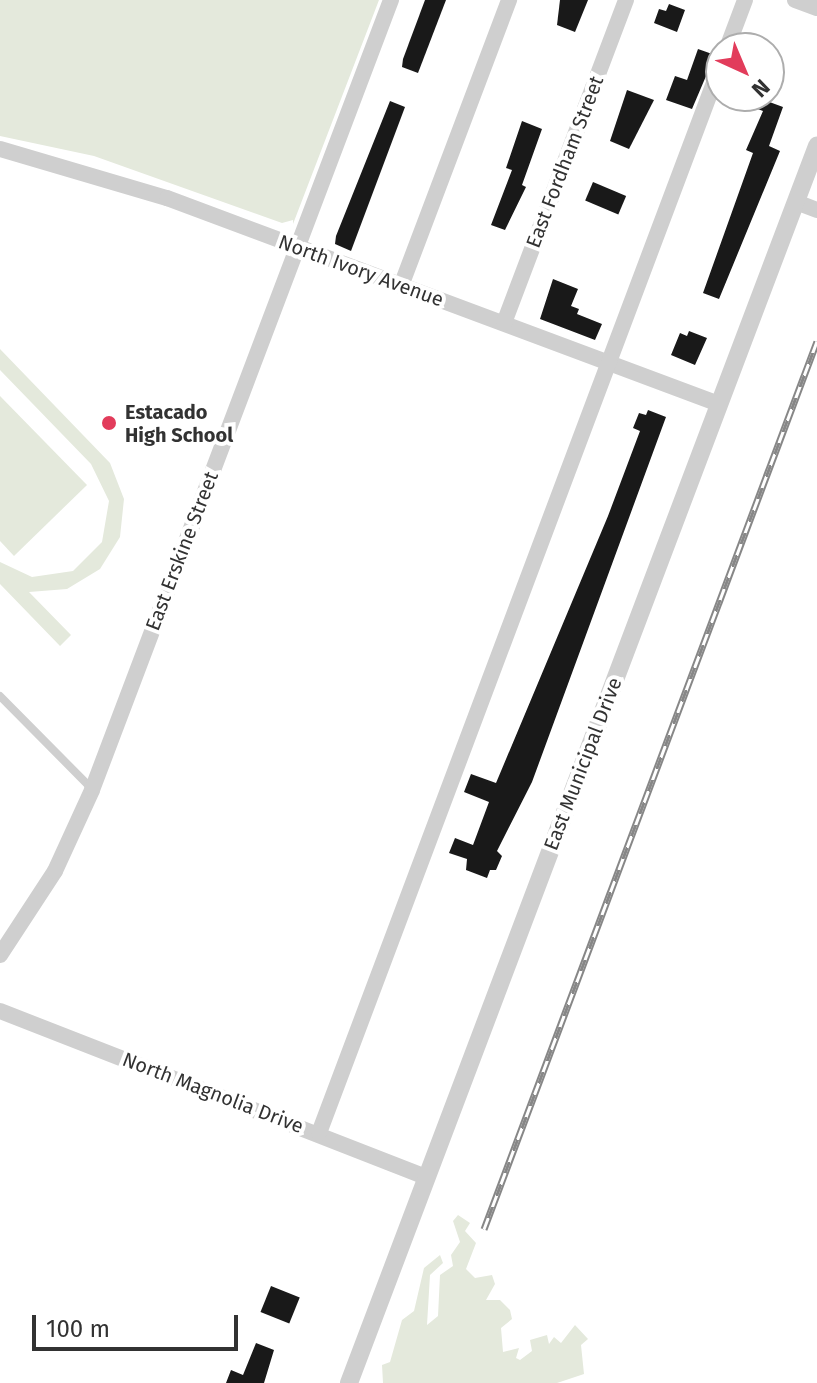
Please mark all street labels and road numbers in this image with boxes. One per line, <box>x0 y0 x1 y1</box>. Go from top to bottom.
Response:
street label: East Fordham Street <box>521 73 609 251</box>
street label: North Ivory Avenue <box>275 230 447 312</box>
street label: East Erskine Street <box>141 468 223 634</box>
street label: East Municipal Drive <box>539 674 627 854</box>
street label: North Magnolia Drive <box>119 1047 307 1139</box>

